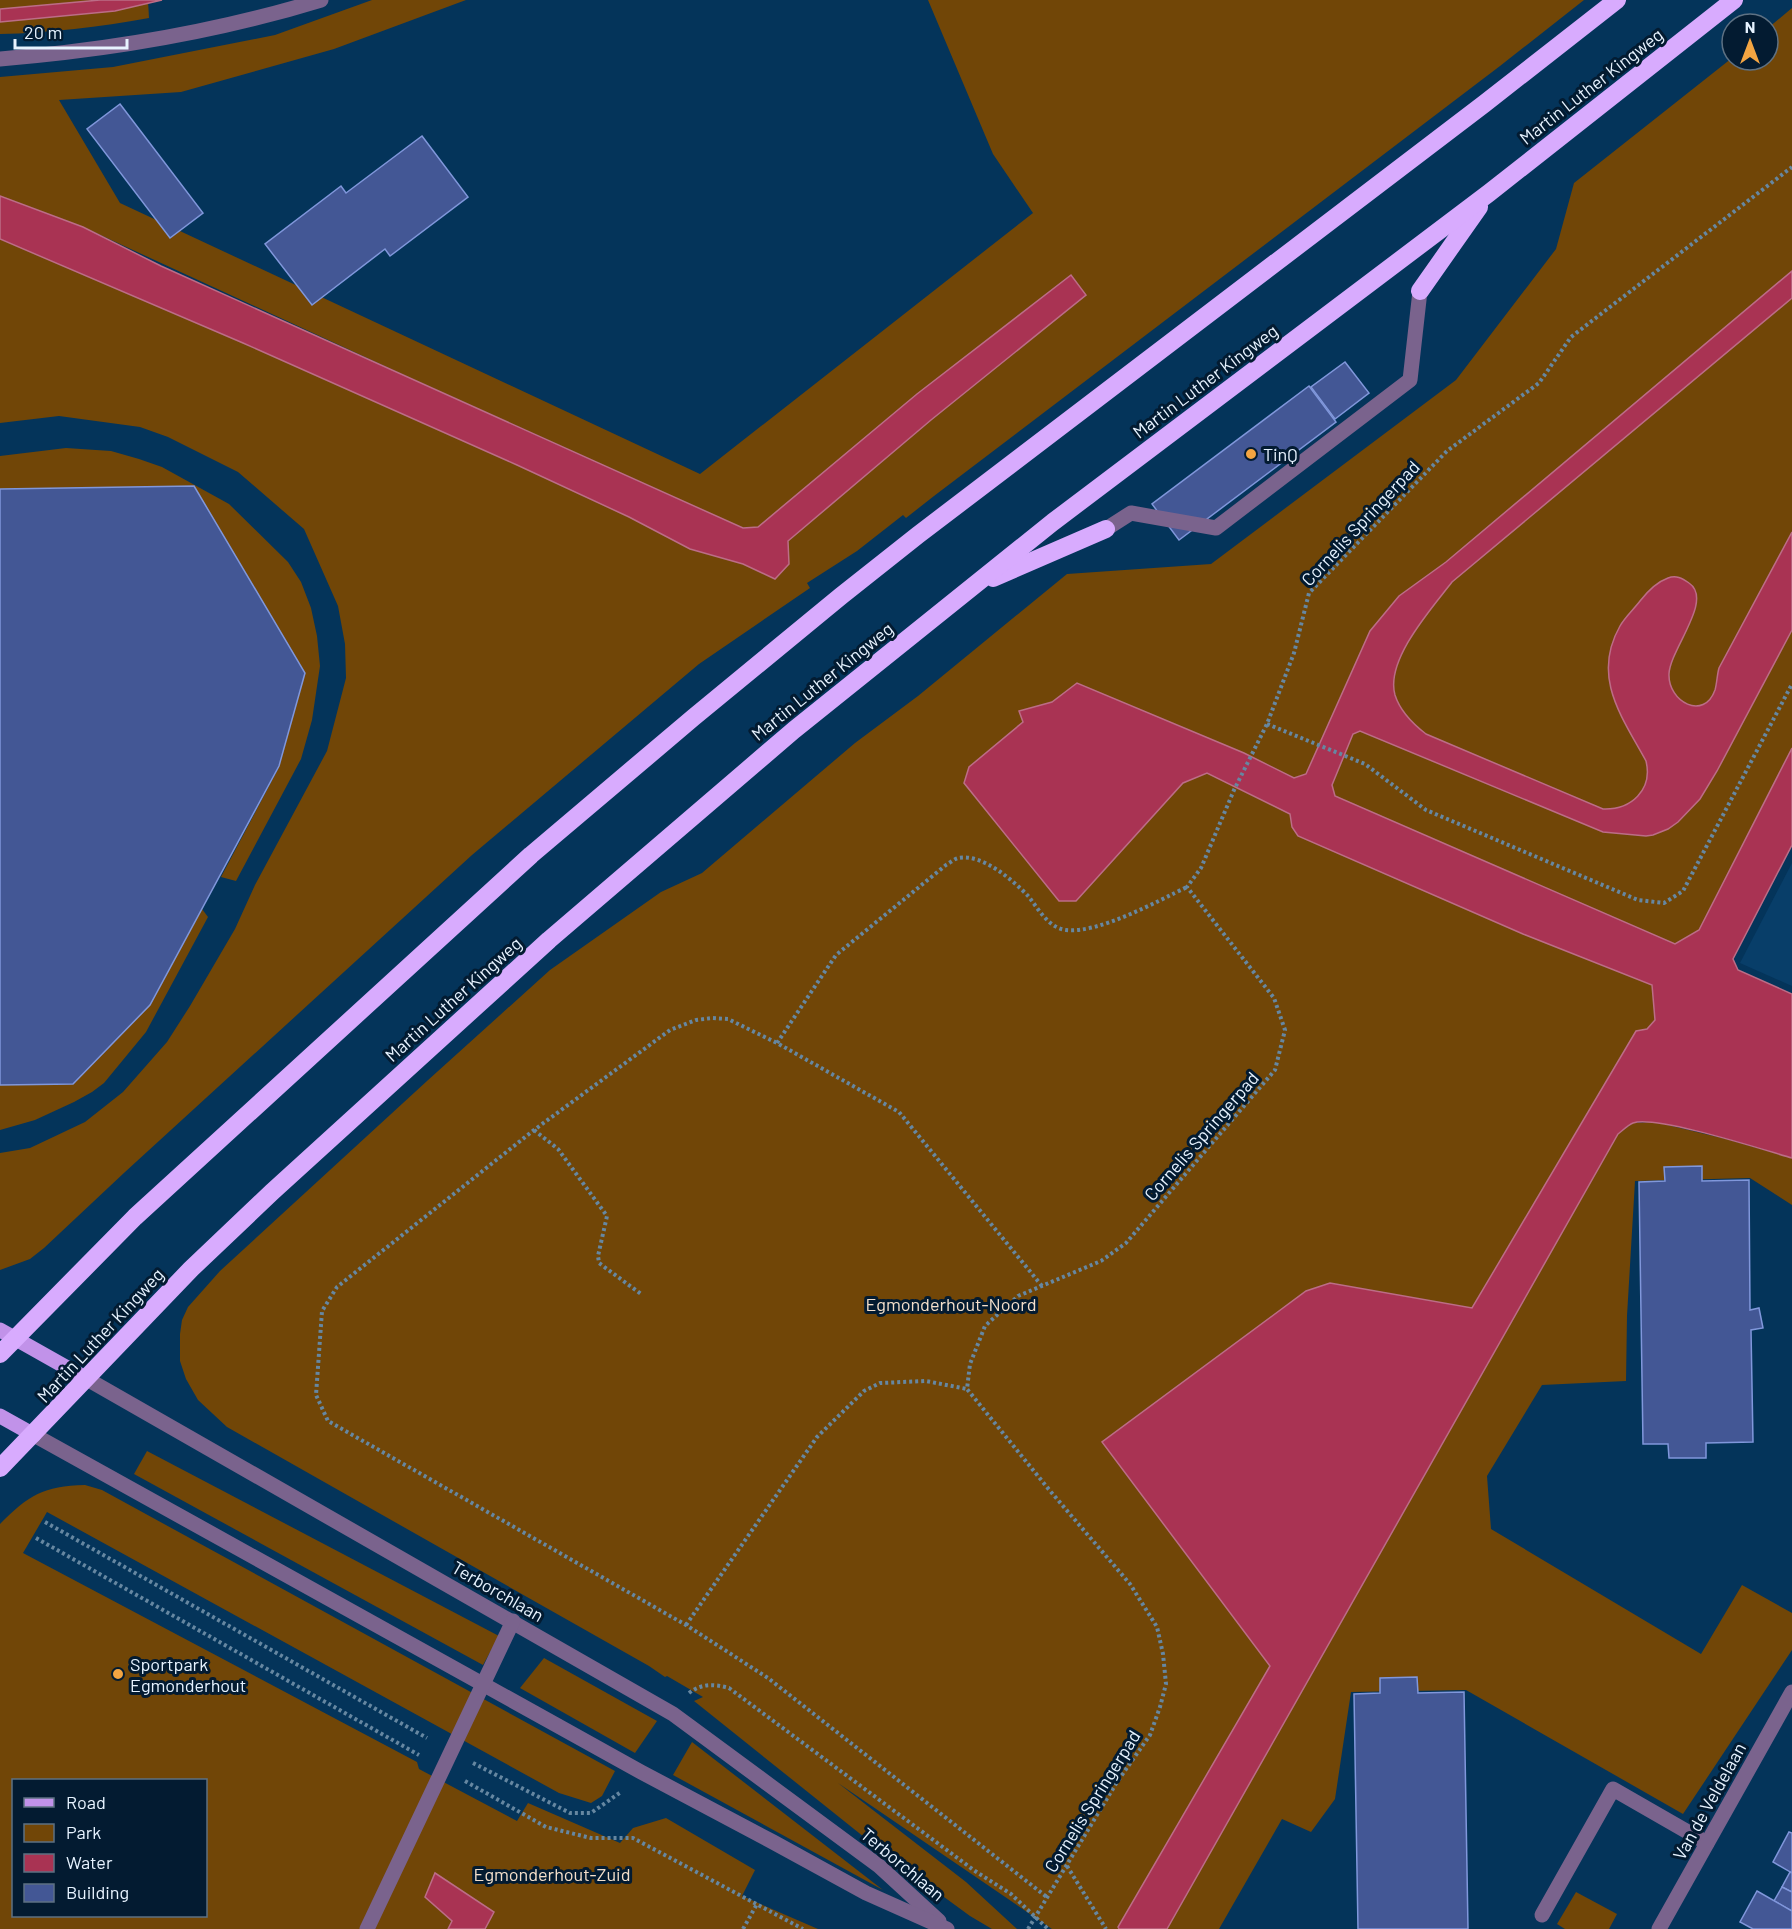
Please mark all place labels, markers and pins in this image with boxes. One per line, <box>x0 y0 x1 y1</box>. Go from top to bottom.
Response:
place label: TinQ <box>1263 443 1298 465</box>
marker: TinQ <box>1244 447 1258 461</box>
place label: Sportpark Egmonderhout <box>130 1653 246 1696</box>
marker: Sportpark Egmonderhout <box>111 1667 125 1681</box>

